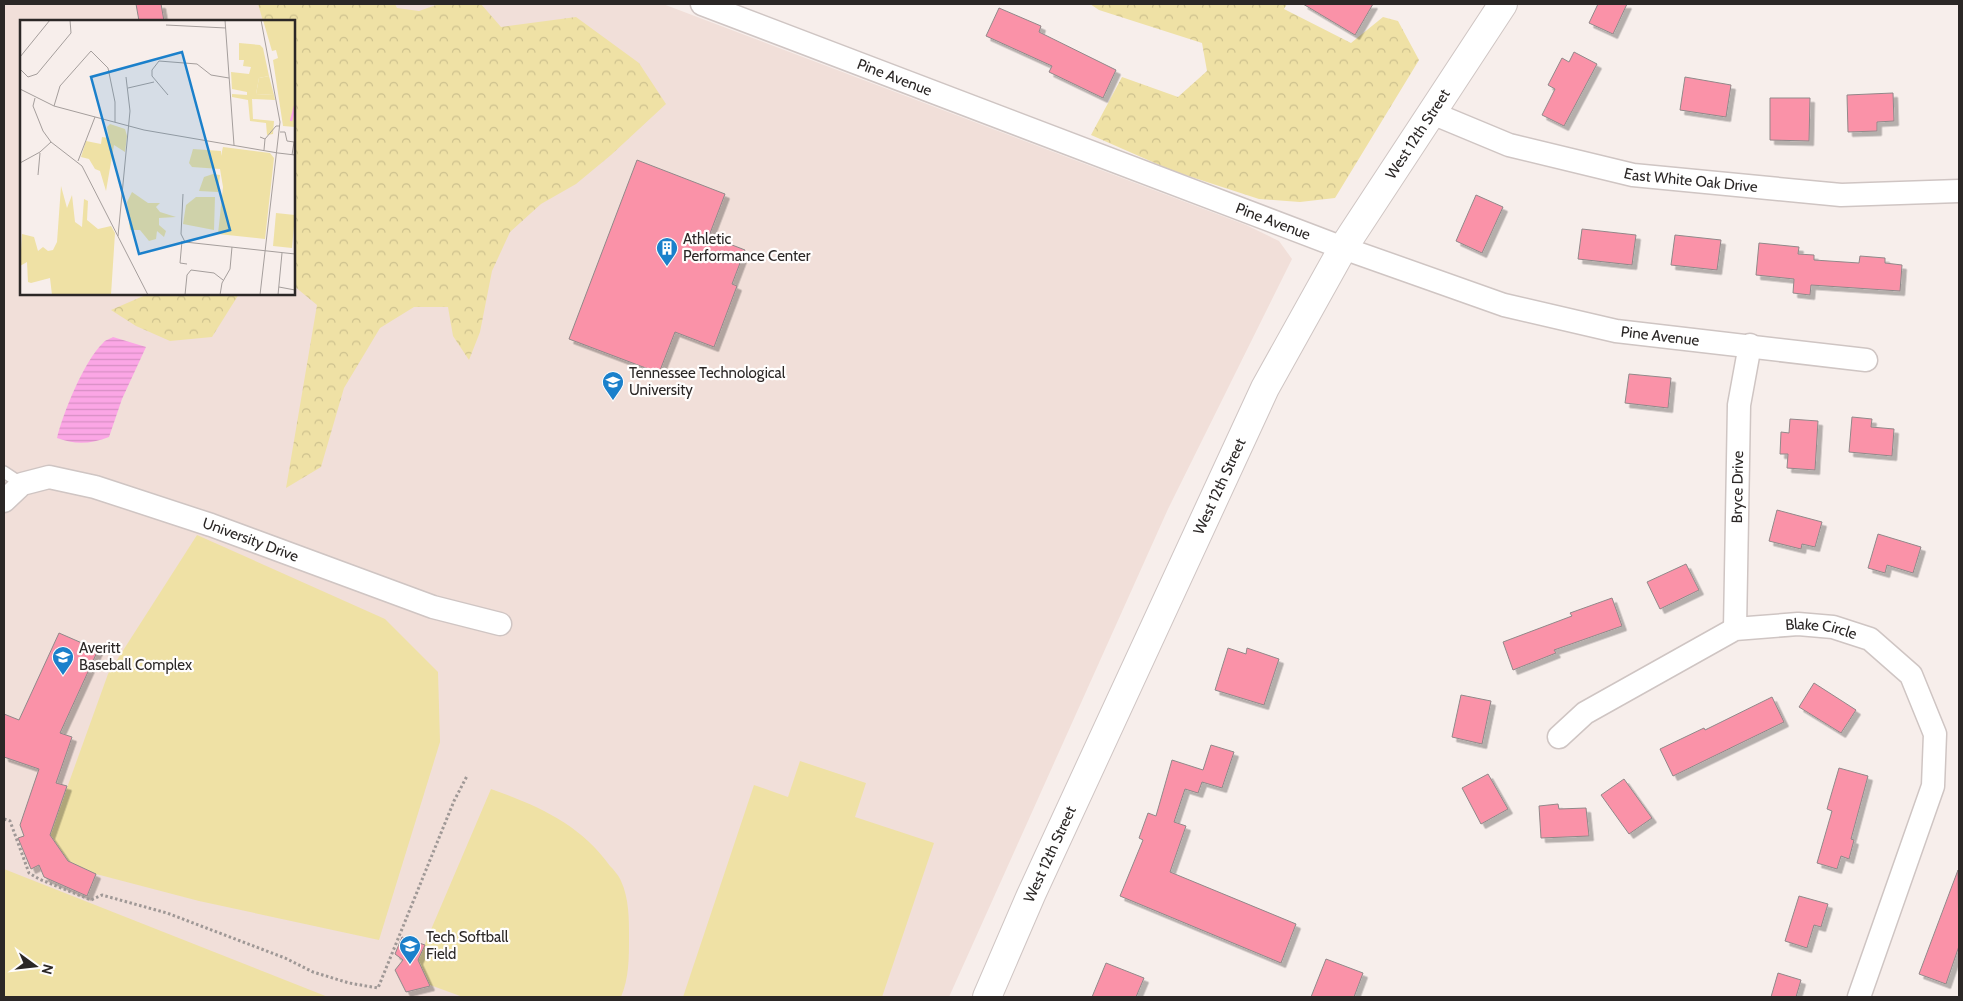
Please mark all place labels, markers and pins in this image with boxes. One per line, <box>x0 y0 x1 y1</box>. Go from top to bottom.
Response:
place label: Athletic Performance Center <box>683 230 811 265</box>
building icon: Athletic Performance Center <box>655 236 679 267</box>
place label: Tennessee Technological University <box>629 364 786 399</box>
school or university icon: Tennessee Technological University <box>601 370 625 401</box>
place label: Averitt Baseball Complex <box>79 639 192 674</box>
school or university icon: Averitt Baseball Complex <box>51 645 75 676</box>
place label: Tech Softball Field <box>426 928 509 963</box>
school or university icon: Tech Softball Field <box>398 934 422 965</box>

